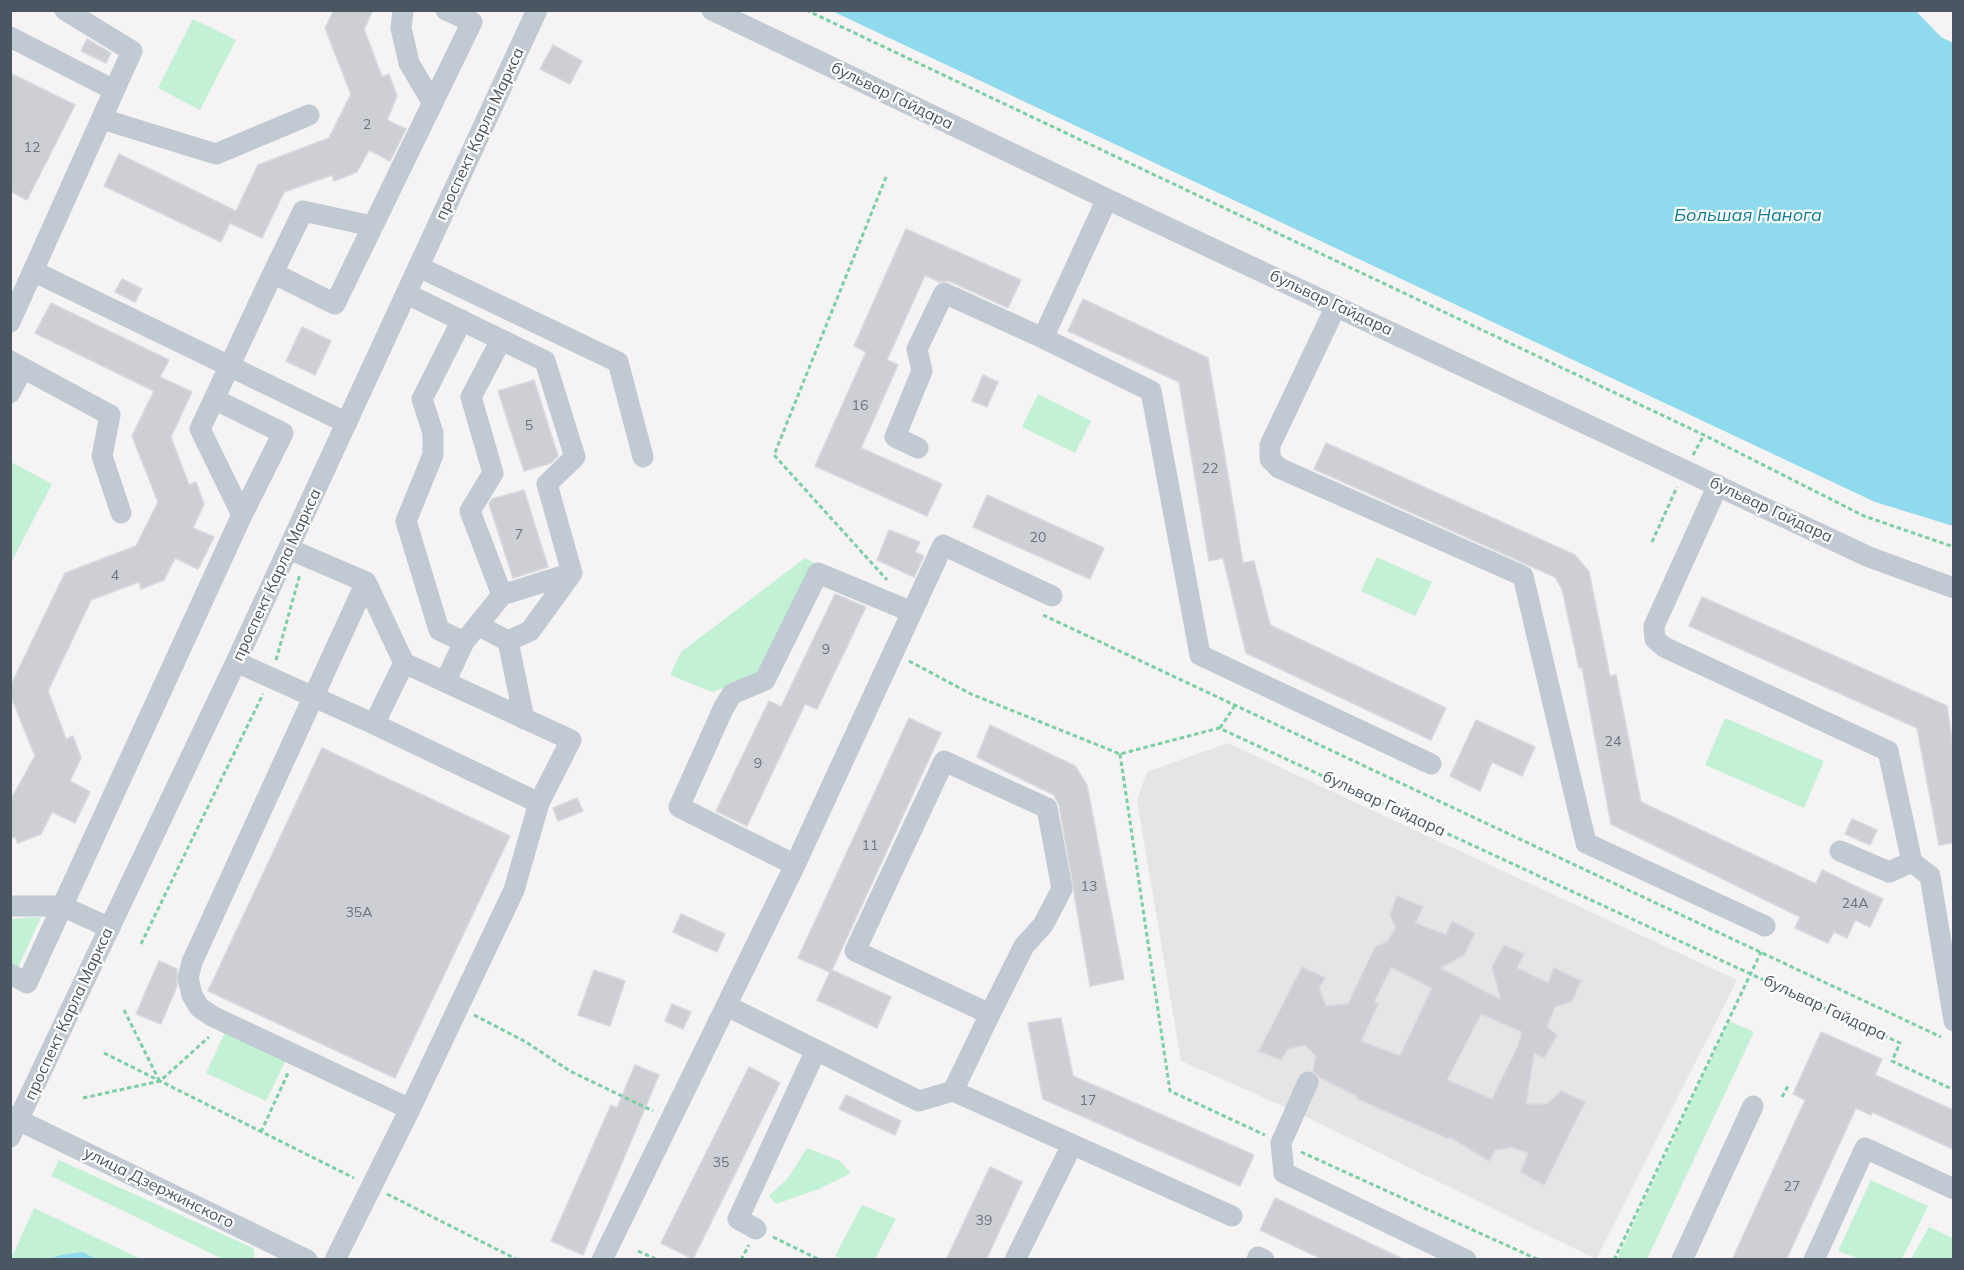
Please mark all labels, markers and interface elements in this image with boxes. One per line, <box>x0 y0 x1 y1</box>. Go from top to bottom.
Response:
street label: проспект Карла Маркса <box>432 45 528 223</box>
street label: бульвар Гайдара <box>828 58 956 134</box>
house number: 2 <box>363 117 371 133</box>
house number: 12 <box>24 140 40 156</box>
water label: Большая Нанога <box>1674 205 1822 227</box>
street label: бульвар Гайдара <box>1267 266 1395 340</box>
house number: 16 <box>852 398 868 414</box>
house number: 5 <box>525 418 533 434</box>
house number: 22 <box>1202 461 1218 477</box>
street label: бульвар Гайдара <box>1707 473 1835 547</box>
street label: проспект Карла Маркса <box>229 486 325 664</box>
house number: 7 <box>515 527 523 543</box>
house number: 20 <box>1030 530 1046 546</box>
house number: 4 <box>111 568 119 584</box>
house number: 9 <box>822 642 830 658</box>
house number: 24 <box>1605 734 1621 750</box>
house number: 9 <box>754 756 762 772</box>
street label: бульвар Гайдара <box>1320 767 1448 841</box>
house number: 11 <box>862 838 878 854</box>
house number: 13 <box>1081 879 1097 895</box>
house number: 24А <box>1841 896 1869 912</box>
house number: 35А <box>345 905 373 921</box>
street label: проспект Карла Маркса <box>21 925 117 1103</box>
street label: бульвар Гайдара <box>1761 971 1889 1045</box>
house number: 17 <box>1080 1093 1096 1109</box>
street label: улица Дзержинского <box>81 1143 237 1233</box>
house number: 35 <box>713 1155 729 1171</box>
house number: 27 <box>1784 1179 1800 1195</box>
house number: 39 <box>976 1213 992 1229</box>

